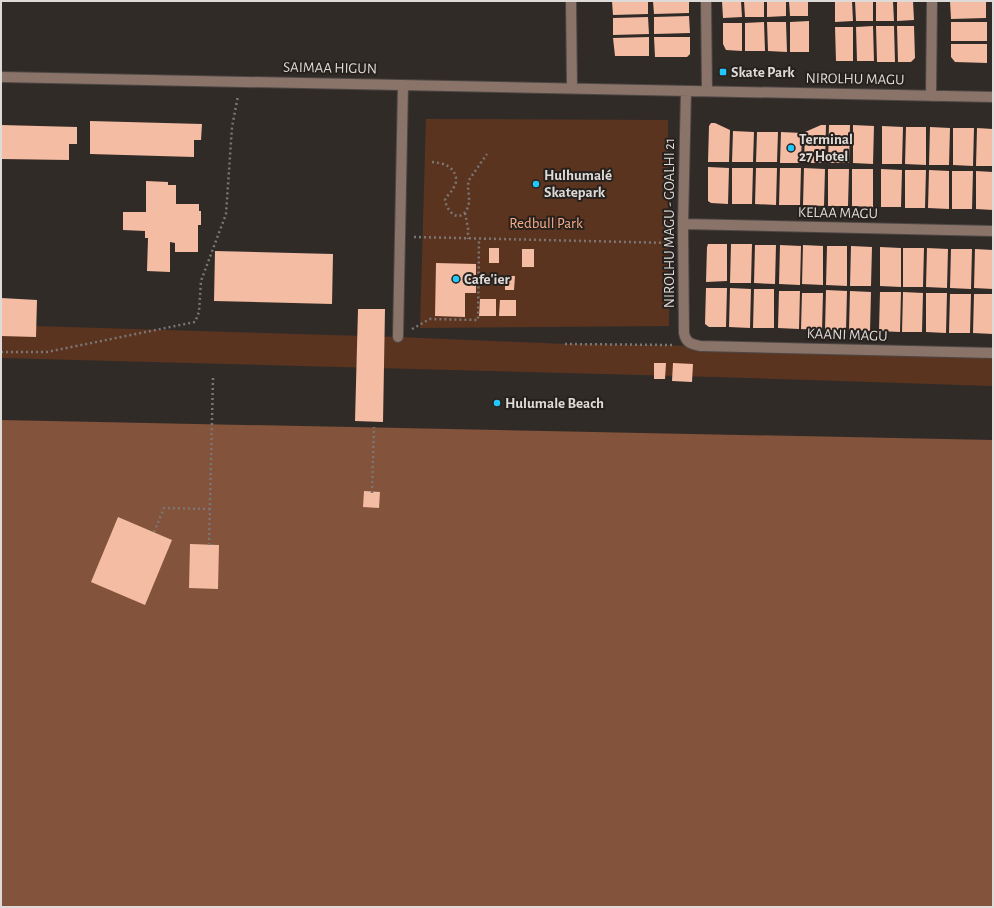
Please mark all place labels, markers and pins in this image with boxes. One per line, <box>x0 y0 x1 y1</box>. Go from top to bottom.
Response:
place label: Skate Park <box>731 65 795 80</box>
marker: Skate Park <box>718 67 728 77</box>
place label: Terminal 27 Hotel <box>799 132 853 164</box>
marker: Terminal 27 Hotel <box>786 143 796 153</box>
place label: Hulhumalé Skatepark <box>544 168 612 200</box>
marker: Hulhumalé Skatepark <box>531 179 541 189</box>
place label: Cafe'ier <box>464 272 511 287</box>
marker: Cafe'ier <box>451 274 461 284</box>
place label: Hulumale Beach <box>505 396 604 411</box>
marker: Hulumale Beach <box>492 398 502 408</box>

